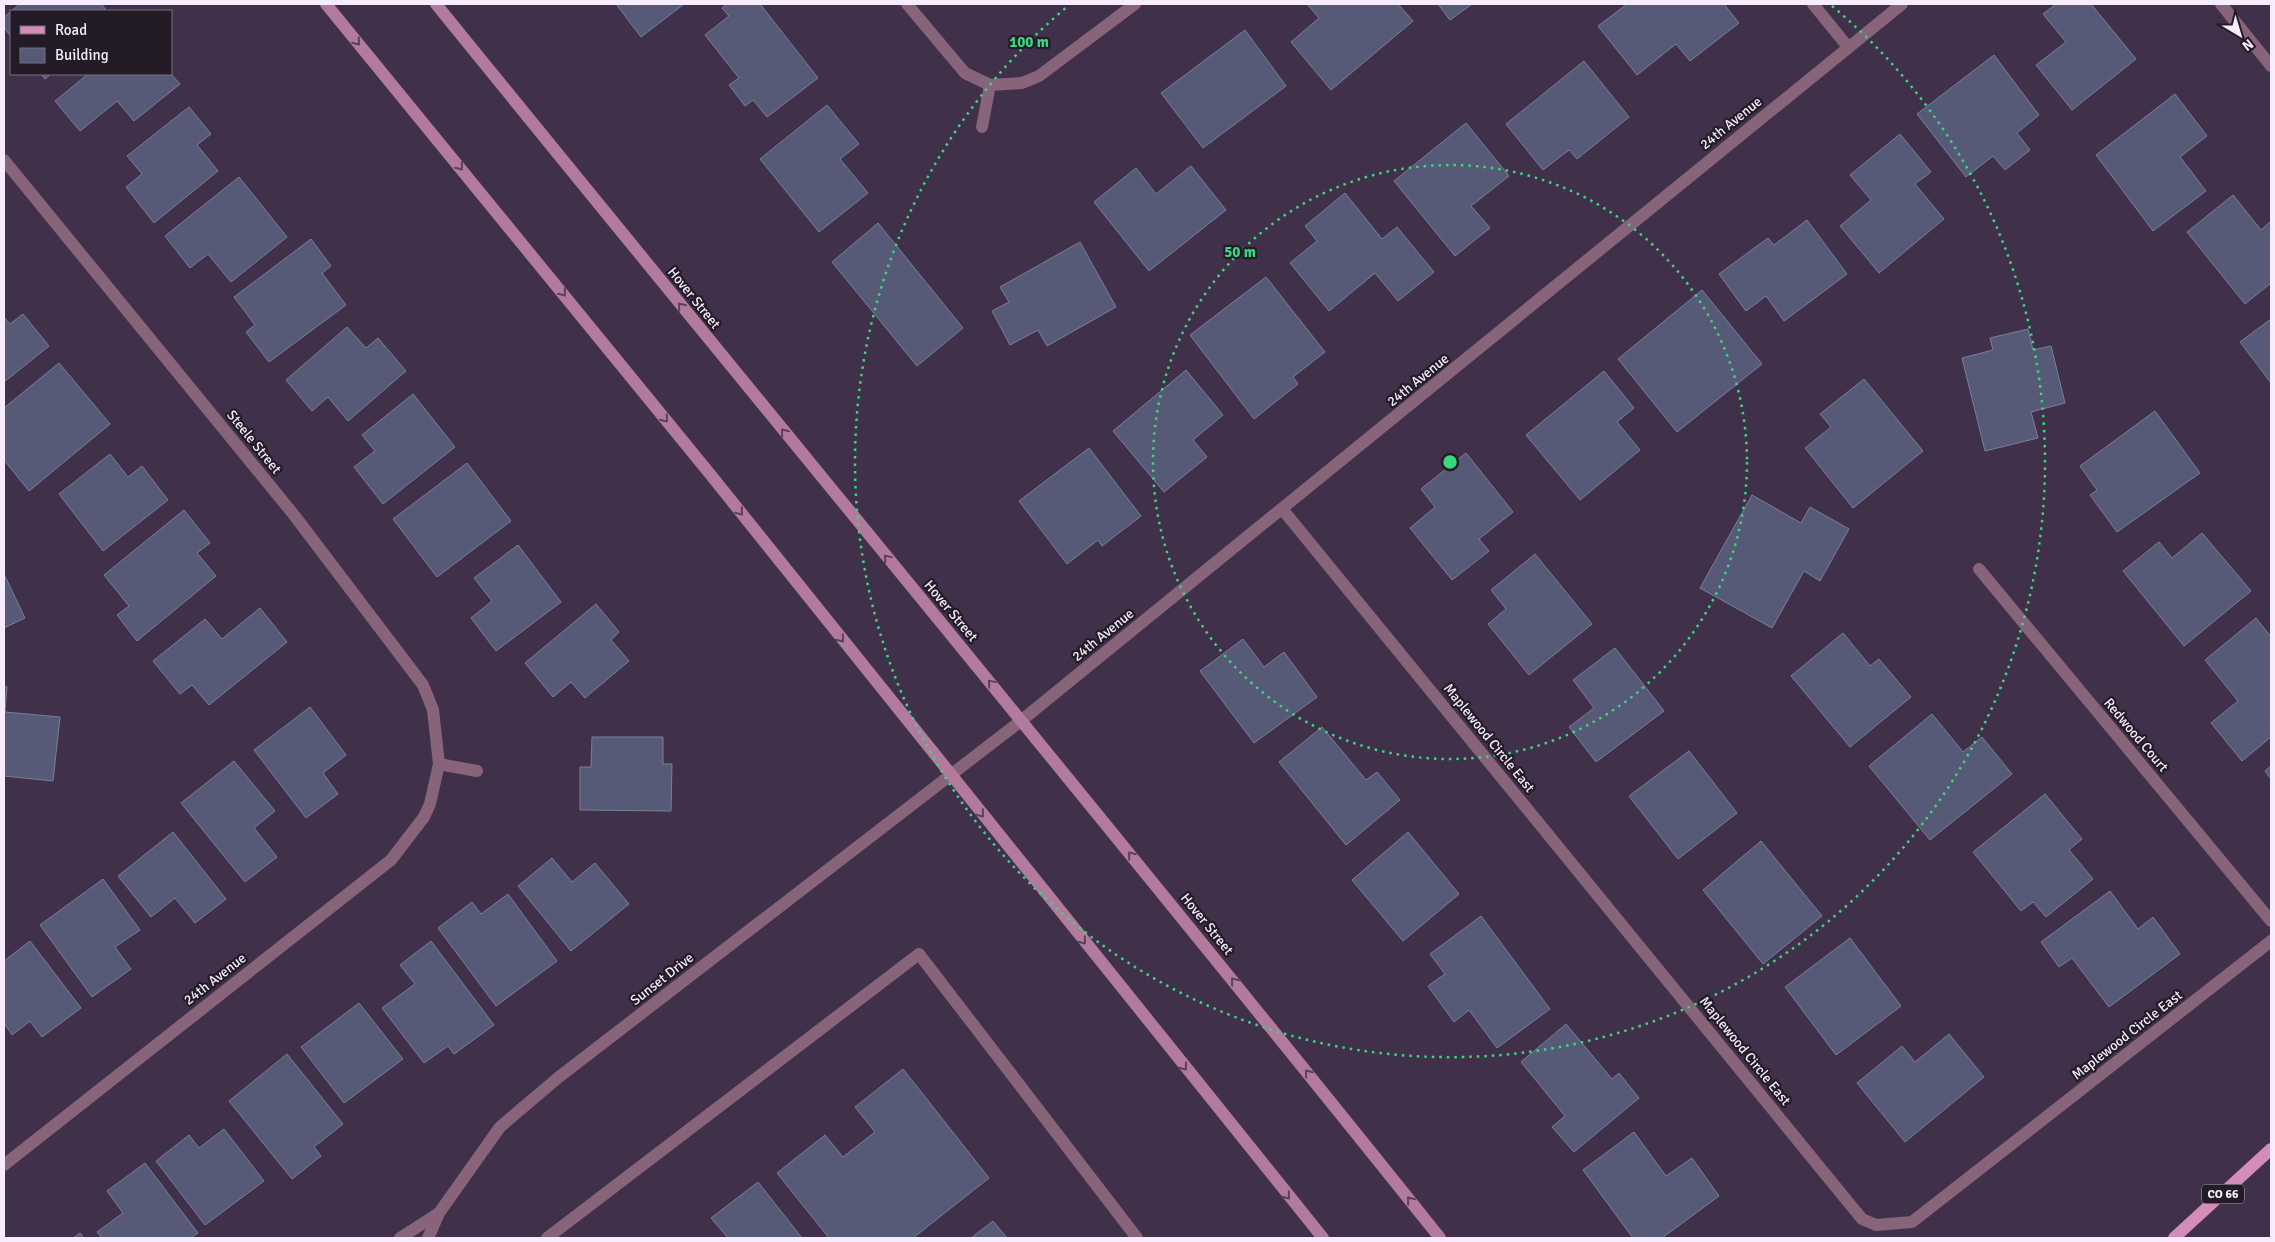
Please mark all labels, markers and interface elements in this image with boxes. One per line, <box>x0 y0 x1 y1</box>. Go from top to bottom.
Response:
legend <box>10 10 172 75</box>
north arrow <box>2215 10 2265 60</box>
text: Road <box>55 21 87 39</box>
text: 100 m <box>1009 33 1049 51</box>
text: N <box>2239 35 2257 55</box>
one-way arrow <box>352 36 361 45</box>
text: Building <box>55 46 109 64</box>
street label: 24th Avenue <box>1697 93 1765 153</box>
one-way arrow <box>454 162 463 171</box>
text: 50 m <box>1224 243 1256 261</box>
street label: Hover Street <box>664 264 724 332</box>
one-way arrow <box>557 288 566 297</box>
one-way arrow <box>679 303 687 312</box>
street label: 24th Avenue <box>1384 350 1452 410</box>
street label: Steele Street <box>223 407 285 477</box>
one-way arrow <box>660 414 669 423</box>
one-way arrow <box>780 429 789 438</box>
centre of rings <box>1441 453 1459 471</box>
one-way arrow <box>735 506 743 515</box>
one-way arrow <box>884 554 893 563</box>
street label: Hover Street <box>921 577 982 645</box>
street label: 24th Avenue <box>1069 605 1137 665</box>
one-way arrow <box>836 633 844 642</box>
one-way arrow <box>988 680 996 689</box>
street label: Maplewood Circle East <box>1440 680 1538 796</box>
street label: Redwood Court <box>2100 695 2172 775</box>
one-way arrow <box>976 808 984 817</box>
one-way arrow <box>1129 852 1137 861</box>
street label: Hover Street <box>1177 890 1237 958</box>
one-way arrow <box>1078 935 1087 944</box>
street label: 24th Avenue <box>180 949 250 1009</box>
street label: Sunset Drive <box>627 949 697 1009</box>
one-way arrow <box>1231 978 1240 987</box>
street label: Maplewood Circle East <box>2068 987 2186 1083</box>
street label: Maplewood Circle East <box>1696 993 1794 1109</box>
one-way arrow <box>1179 1062 1188 1071</box>
one-way arrow <box>1306 1070 1314 1079</box>
road number: CO 66 <box>2202 1184 2244 1204</box>
one-way arrow <box>1282 1190 1291 1199</box>
one-way arrow <box>1407 1197 1415 1206</box>

